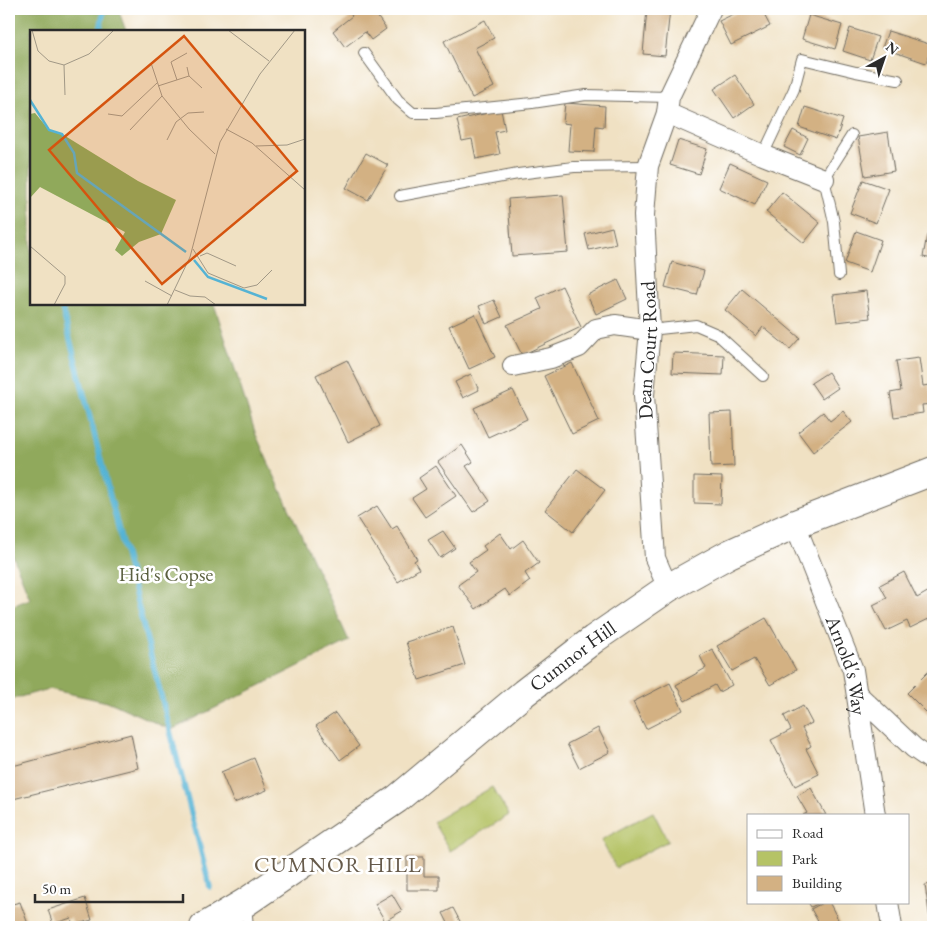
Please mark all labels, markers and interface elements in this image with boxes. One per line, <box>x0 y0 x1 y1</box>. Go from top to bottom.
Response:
inset map <box>30 30 305 305</box>
north arrow <box>860 32 910 82</box>
text: N <box>882 38 903 59</box>
street label: Dean Court Road <box>631 279 663 420</box>
park label: Hid's Copse <box>119 561 213 587</box>
street label: Arnold's Way <box>819 611 873 717</box>
street label: Cumnor Hill <box>524 615 621 697</box>
legend <box>747 814 910 904</box>
text: Road <box>792 823 824 842</box>
text: Park <box>792 849 819 868</box>
district label: CUMNOR HILL <box>254 850 422 879</box>
scale bar <box>35 871 182 903</box>
text: Building <box>792 873 842 892</box>
text: 50 m <box>42 879 71 898</box>

